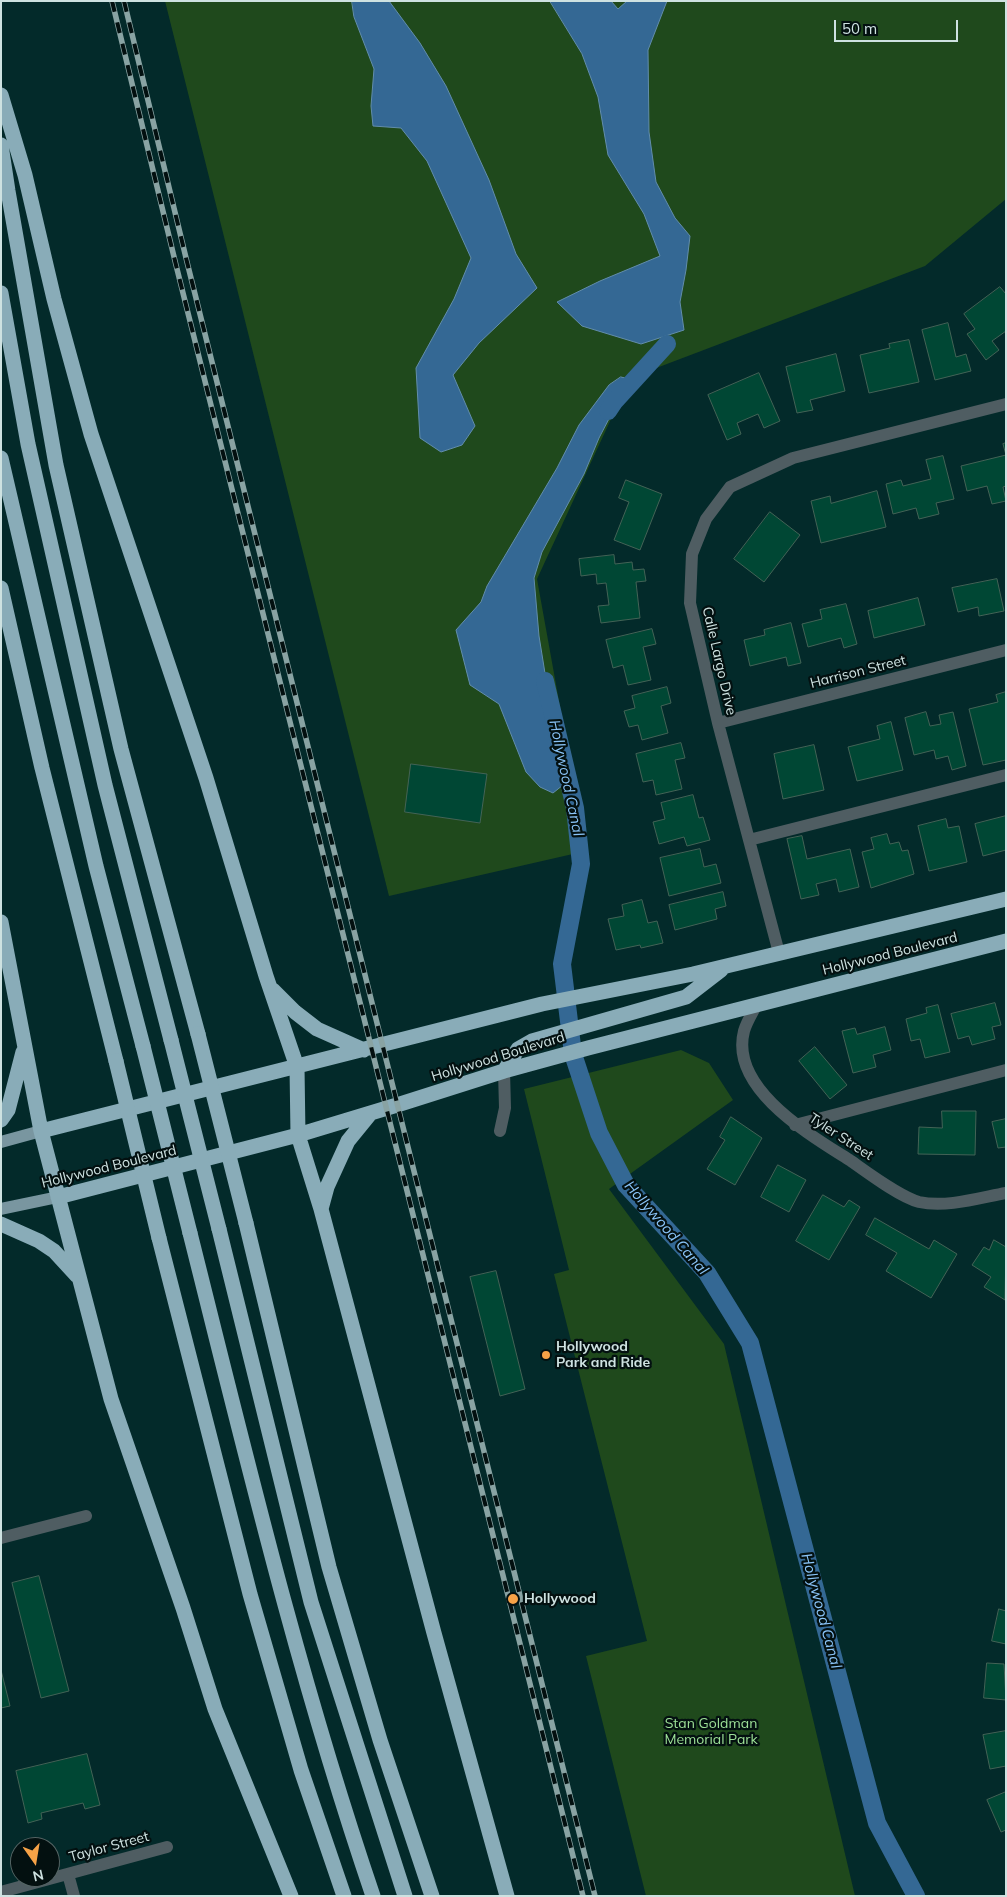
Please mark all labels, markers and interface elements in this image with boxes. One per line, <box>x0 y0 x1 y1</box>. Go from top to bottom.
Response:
scale bar <box>837 10 961 42</box>
text: 50 m <box>842 19 877 38</box>
street label: Calle Largo Drive <box>698 605 740 717</box>
street label: Harrison Street <box>808 652 908 692</box>
water label: Hollywood Canal <box>545 718 587 838</box>
street label: Hollywood Boulevard <box>821 929 959 979</box>
street label: Hollywood Boulevard <box>429 1029 567 1085</box>
street label: Tyler Street <box>806 1110 876 1164</box>
street label: Hollywood Boulevard <box>40 1142 178 1192</box>
water label: Hollywood Canal <box>620 1177 712 1279</box>
place label: Hollywood Park and Ride <box>556 1339 650 1371</box>
marker: Hollywood Park and Ride <box>540 1349 552 1361</box>
water label: Hollywood Canal <box>797 1551 845 1671</box>
place label: Hollywood <box>524 1591 596 1607</box>
marker: Hollywood <box>506 1592 520 1606</box>
park label: Stan Goldman Memorial Park <box>664 1716 758 1748</box>
street label: Taylor Street <box>67 1828 151 1866</box>
north arrow <box>10 1837 60 1887</box>
text: N <box>31 1866 45 1886</box>

